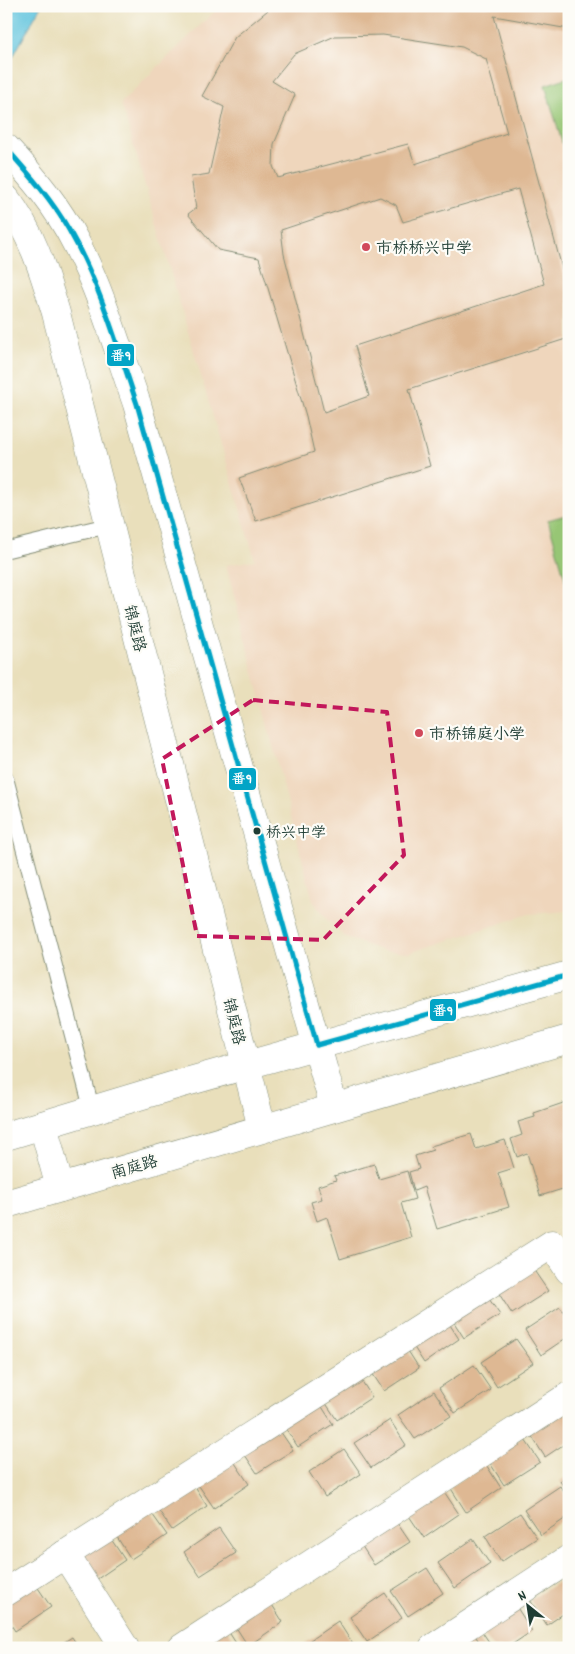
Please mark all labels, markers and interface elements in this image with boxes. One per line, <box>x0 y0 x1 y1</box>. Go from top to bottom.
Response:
place label: 市桥桥兴中学 <box>376 238 472 261</box>
marker: 市桥桥兴中学 <box>360 241 372 253</box>
line badge: 番9 <box>106 343 135 367</box>
text: 番9 <box>111 347 131 367</box>
street label: 锦庭路 <box>117 603 151 655</box>
place label: 市桥锦庭小学 <box>429 724 525 747</box>
marker: 市桥锦庭小学 <box>413 727 425 739</box>
line badge: 番9 <box>228 767 257 791</box>
text: 番9 <box>232 770 252 790</box>
place label: 桥兴中学 <box>266 823 326 845</box>
marker: 桥兴中学 <box>252 826 262 836</box>
street label: 锦庭路 <box>216 996 250 1048</box>
line badge: 番9 <box>429 998 457 1022</box>
text: 番9 <box>433 1002 453 1022</box>
street label: 南庭路 <box>108 1151 161 1186</box>
north arrow <box>502 1582 552 1632</box>
text: N <box>515 1586 531 1607</box>

